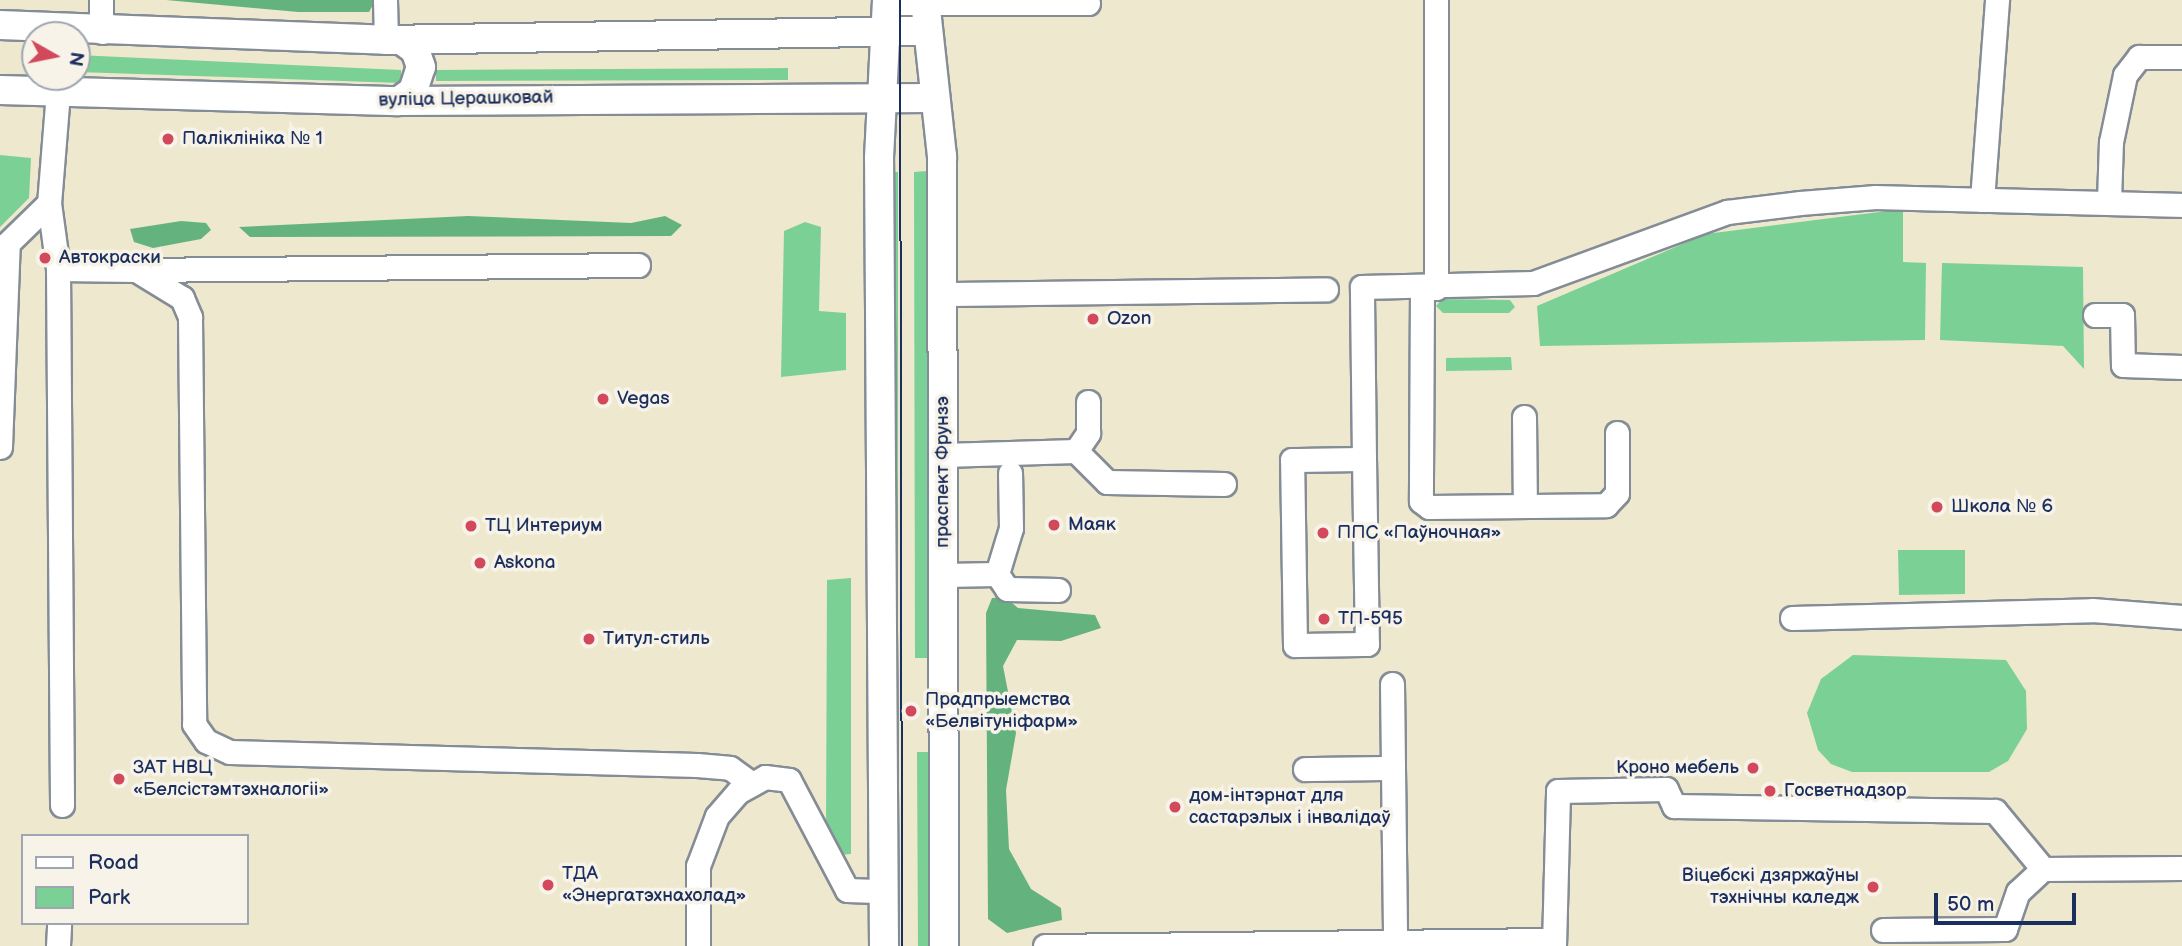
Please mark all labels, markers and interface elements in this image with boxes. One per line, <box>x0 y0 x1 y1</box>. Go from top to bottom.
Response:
north arrow <box>21 21 91 91</box>
text: N <box>63 50 88 68</box>
street label: вуліца Церашковай <box>378 86 554 112</box>
place label: Паліклініка № 1 <box>182 128 323 150</box>
marker: Паліклініка № 1 <box>160 131 176 147</box>
place label: Автокраски <box>59 247 161 269</box>
marker: Автокраски <box>37 250 53 266</box>
place label: Ozon <box>1107 308 1152 330</box>
marker: Ozon <box>1085 311 1101 327</box>
place label: Vegas <box>617 388 670 410</box>
marker: Vegas <box>595 391 611 407</box>
street label: праспект Фрунзэ <box>932 396 954 548</box>
place label: Школа № 6 <box>1951 496 2053 518</box>
marker: Школа № 6 <box>1929 499 1945 515</box>
place label: Маяк <box>1068 514 1116 536</box>
place label: ТЦ Интериум <box>485 515 603 537</box>
marker: Маяк <box>1046 517 1062 533</box>
marker: ТЦ Интериум <box>463 518 479 534</box>
place label: ППС «Паўночная» <box>1337 522 1501 544</box>
marker: ППС «Паўночная» <box>1315 525 1331 541</box>
place label: Askona <box>494 552 556 574</box>
marker: Askona <box>472 555 488 571</box>
place label: ТП-595 <box>1338 608 1403 630</box>
marker: ТП-595 <box>1316 611 1332 627</box>
place label: Титул-cтиль <box>603 628 710 650</box>
marker: Титул-cтиль <box>581 631 597 647</box>
place label: Прадпрыемства «Белвітуніфарм» <box>925 689 1078 733</box>
marker: Прадпрыемства «Белвітуніфарм» <box>903 703 919 719</box>
place label: ЗАТ НВЦ «Белсістэмтэхналогіі» <box>133 757 329 801</box>
place label: Кроно мебель <box>1616 757 1739 779</box>
marker: Кроно мебель <box>1745 760 1761 776</box>
marker: ЗАТ НВЦ «Белсістэмтэхналогіі» <box>111 771 127 787</box>
place label: Госветнадзор <box>1784 780 1906 802</box>
marker: Госветнадзор <box>1762 783 1778 799</box>
place label: дом-інтэрнат для састарэлых і інвалідаў <box>1189 785 1390 829</box>
marker: дом-інтэрнат для састарэлых і інвалідаў <box>1167 799 1183 815</box>
legend <box>21 834 248 925</box>
text: Road <box>88 850 139 875</box>
place label: ТДА «Энергатэхнахолад» <box>562 863 746 907</box>
place label: Віцебскі дзяржаўны тэхнічны каледж <box>1682 865 1859 909</box>
marker: ТДА «Энергатэхнахолад» <box>540 877 556 893</box>
marker: Віцебскі дзяржаўны тэхнічны каледж <box>1865 879 1881 895</box>
scale bar <box>1937 880 2079 924</box>
text: Park <box>88 885 130 910</box>
text: 50 m <box>1947 892 1994 917</box>

